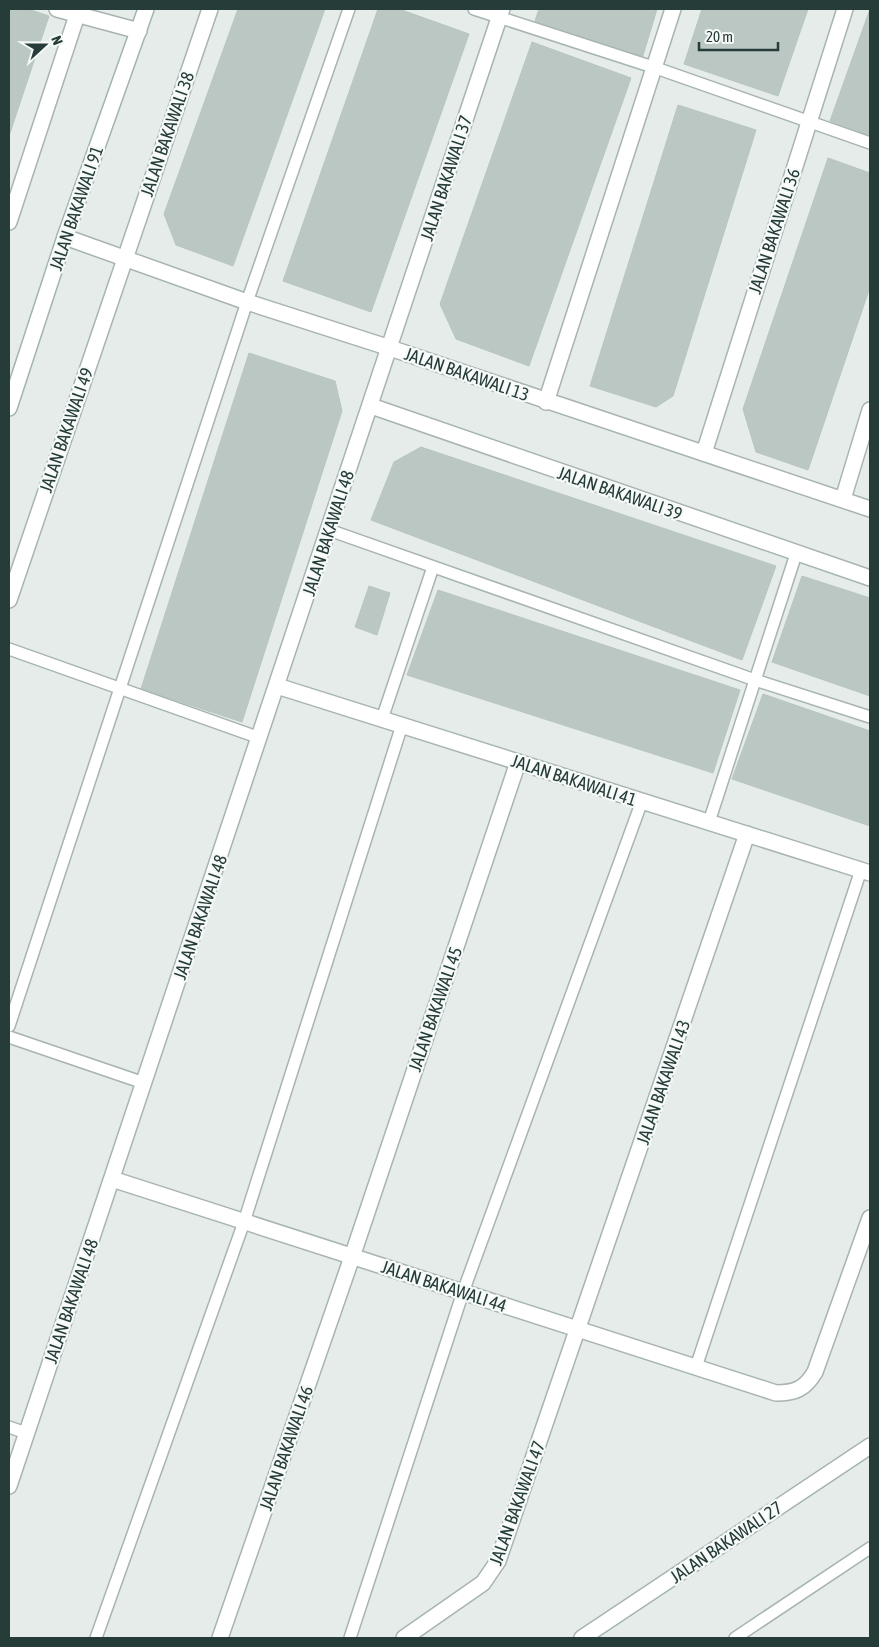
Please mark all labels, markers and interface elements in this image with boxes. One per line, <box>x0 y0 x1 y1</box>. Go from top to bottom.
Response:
north arrow <box>20 20 70 70</box>
scale bar <box>699 20 778 52</box>
text: 20 m <box>706 28 733 45</box>
text: N <box>48 34 66 47</box>
street label: JALAN BAKAWALI 38 <box>136 69 198 199</box>
street label: JALAN BAKAWALI 37 <box>416 113 476 243</box>
street label: JALAN BAKAWALI 91 <box>45 143 107 273</box>
street label: JALAN BAKAWALI 36 <box>744 166 804 296</box>
street label: JALAN BAKAWALI 13 <box>402 343 532 405</box>
street label: JALAN BAKAWALI 49 <box>35 365 97 495</box>
street label: JALAN BAKAWALI 39 <box>555 462 685 524</box>
street label: JALAN BAKAWALI 48 <box>298 468 358 598</box>
street label: JALAN BAKAWALI 41 <box>509 750 639 810</box>
street label: JALAN BAKAWALI 48 <box>169 852 231 982</box>
street label: JALAN BAKAWALI 45 <box>404 944 466 1074</box>
street label: JALAN BAKAWALI 43 <box>632 1017 694 1147</box>
street label: JALAN BAKAWALI 48 <box>40 1236 102 1366</box>
street label: JALAN BAKAWALI 44 <box>379 1256 509 1316</box>
street label: JALAN BAKAWALI 46 <box>255 1383 317 1513</box>
street label: JALAN BAKAWALI 47 <box>485 1438 549 1568</box>
street label: JALAN BAKAWALI 27 <box>666 1497 786 1587</box>

